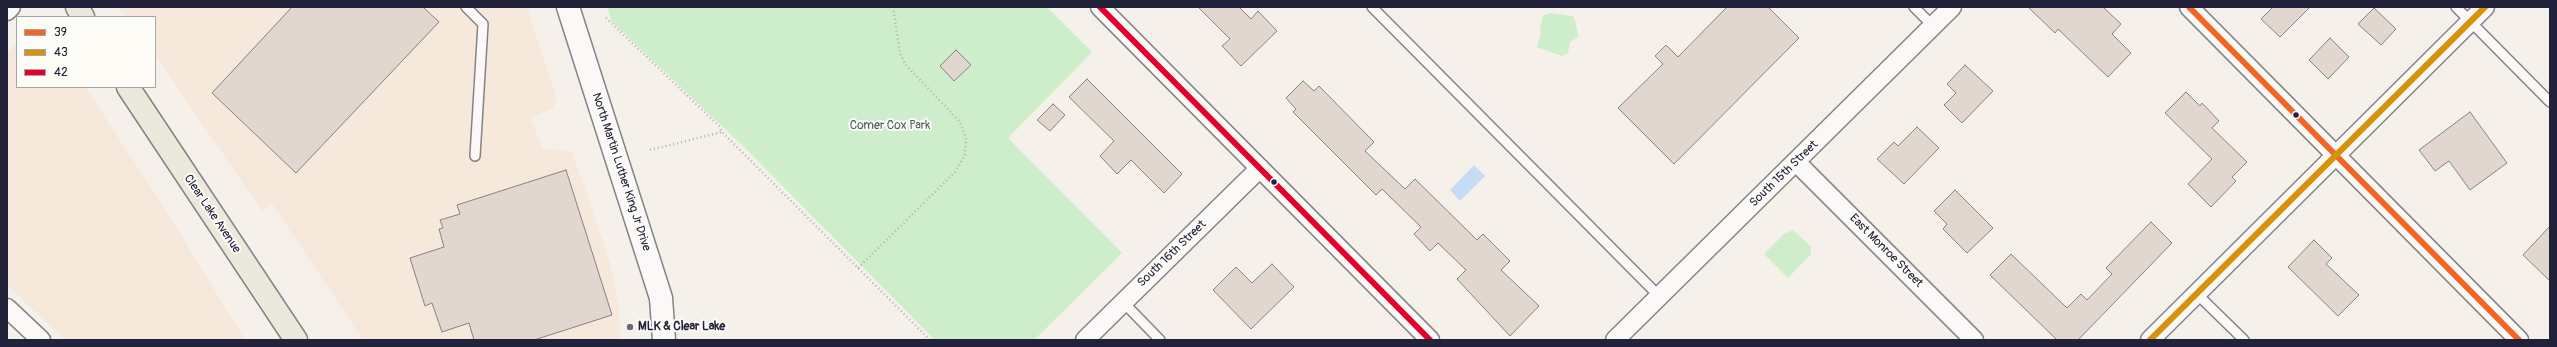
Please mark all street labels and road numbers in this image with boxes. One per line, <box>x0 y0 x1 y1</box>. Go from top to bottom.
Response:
street label: North Martin Luther King Jr Drive <box>589 91 653 253</box>
street label: South 15th Street <box>1747 138 1821 210</box>
street label: Clear Lake Avenue <box>180 172 244 256</box>
street label: East Monroe Street <box>1846 211 1926 291</box>
street label: South 16th Street <box>1135 218 1209 290</box>

